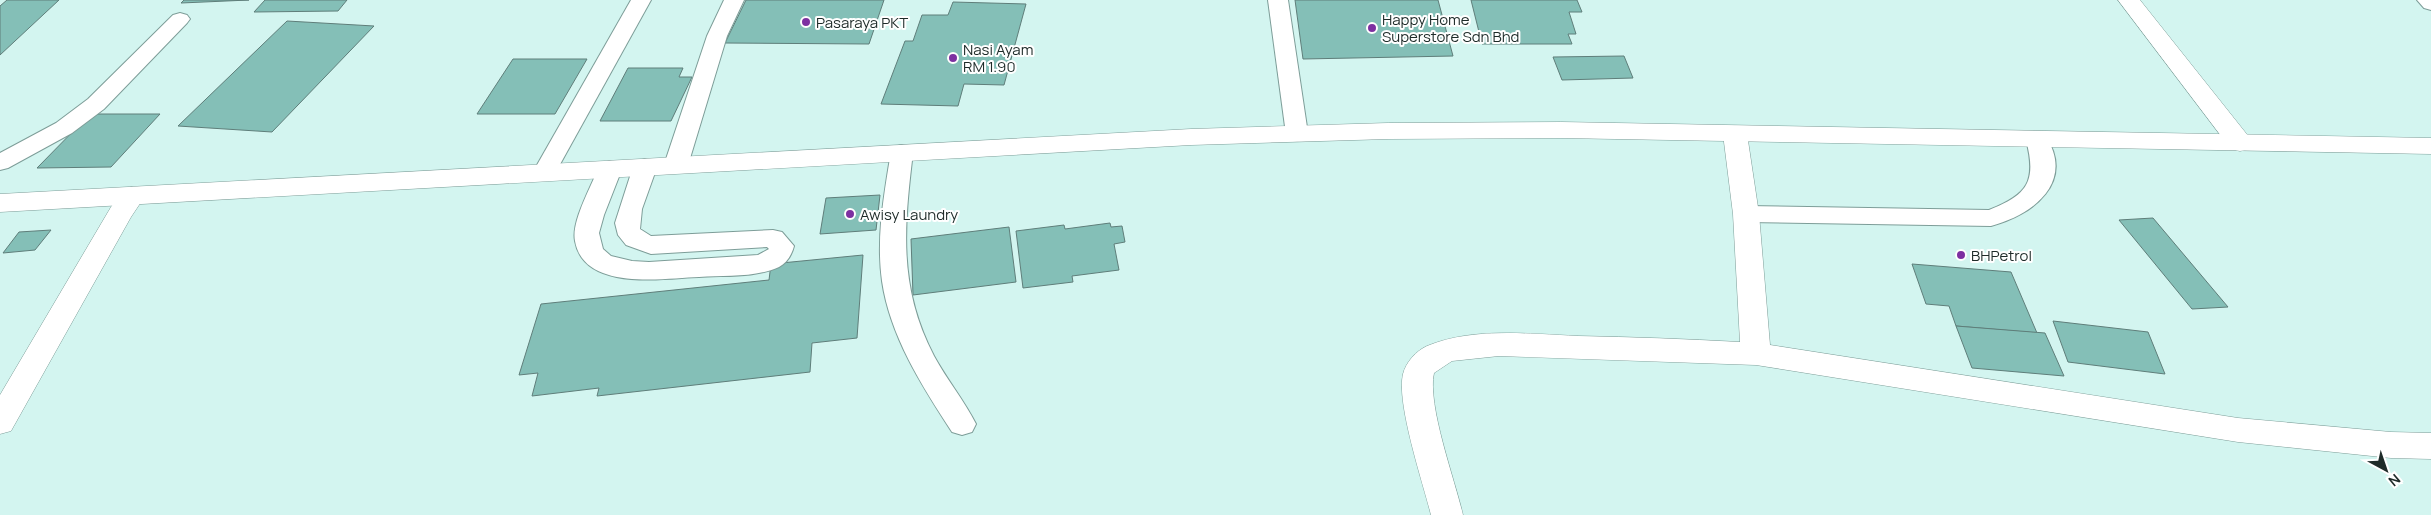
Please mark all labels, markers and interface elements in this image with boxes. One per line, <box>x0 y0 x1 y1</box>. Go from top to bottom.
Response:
place label: Happy Home Superstore Sdn Bhd <box>1382 9 1519 47</box>
place label: Pasaraya PKT <box>816 12 908 33</box>
marker: Pasaraya PKT <box>800 16 812 28</box>
marker: Happy Home Superstore Sdn Bhd <box>1366 22 1378 34</box>
place label: Nasi Ayam RM 1.90 <box>963 39 1033 77</box>
marker: Nasi Ayam RM 1.90 <box>947 52 959 64</box>
place label: Awisy Laundry <box>860 204 958 225</box>
marker: Awisy Laundry <box>844 208 856 220</box>
place label: BHPetrol <box>1971 245 2032 266</box>
marker: BHPetrol <box>1955 249 1967 261</box>
north arrow <box>2361 445 2411 495</box>
text: N <box>2385 470 2405 491</box>

